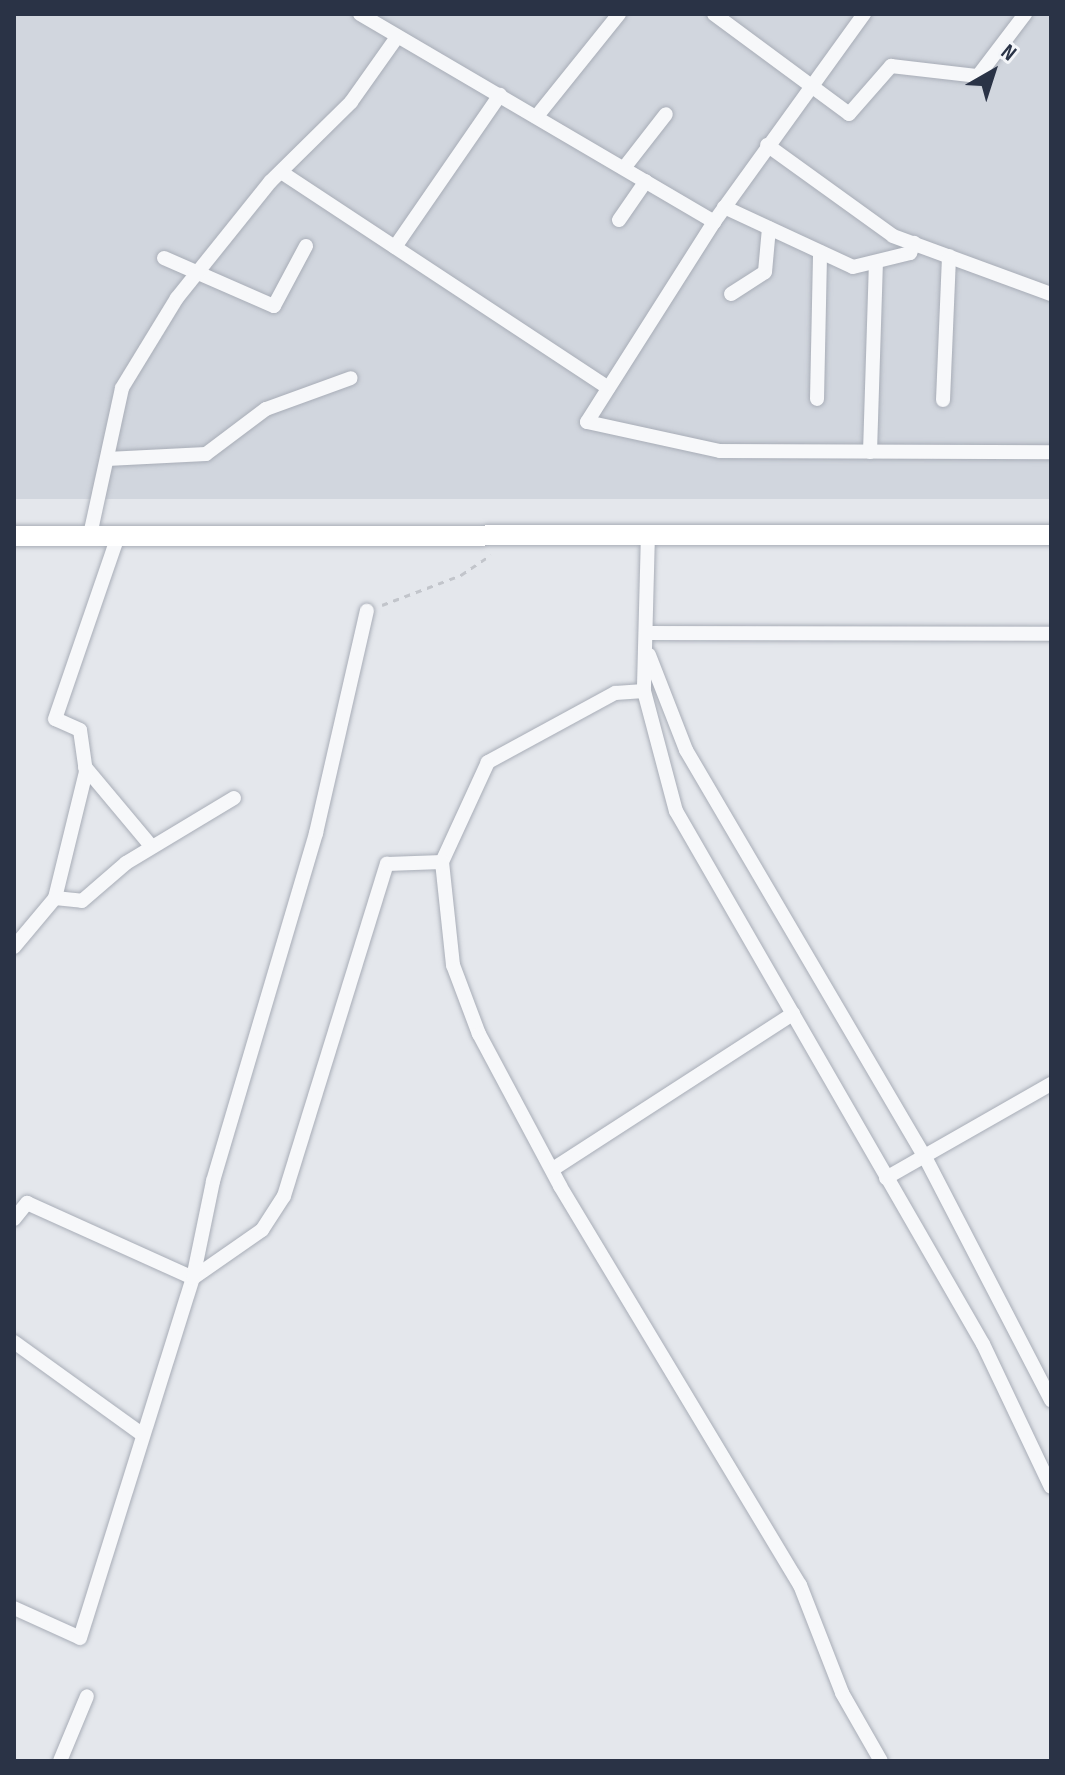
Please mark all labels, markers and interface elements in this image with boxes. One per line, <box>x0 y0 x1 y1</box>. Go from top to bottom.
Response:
north arrow <box>953 32 1033 112</box>
text: N <box>995 39 1021 67</box>

